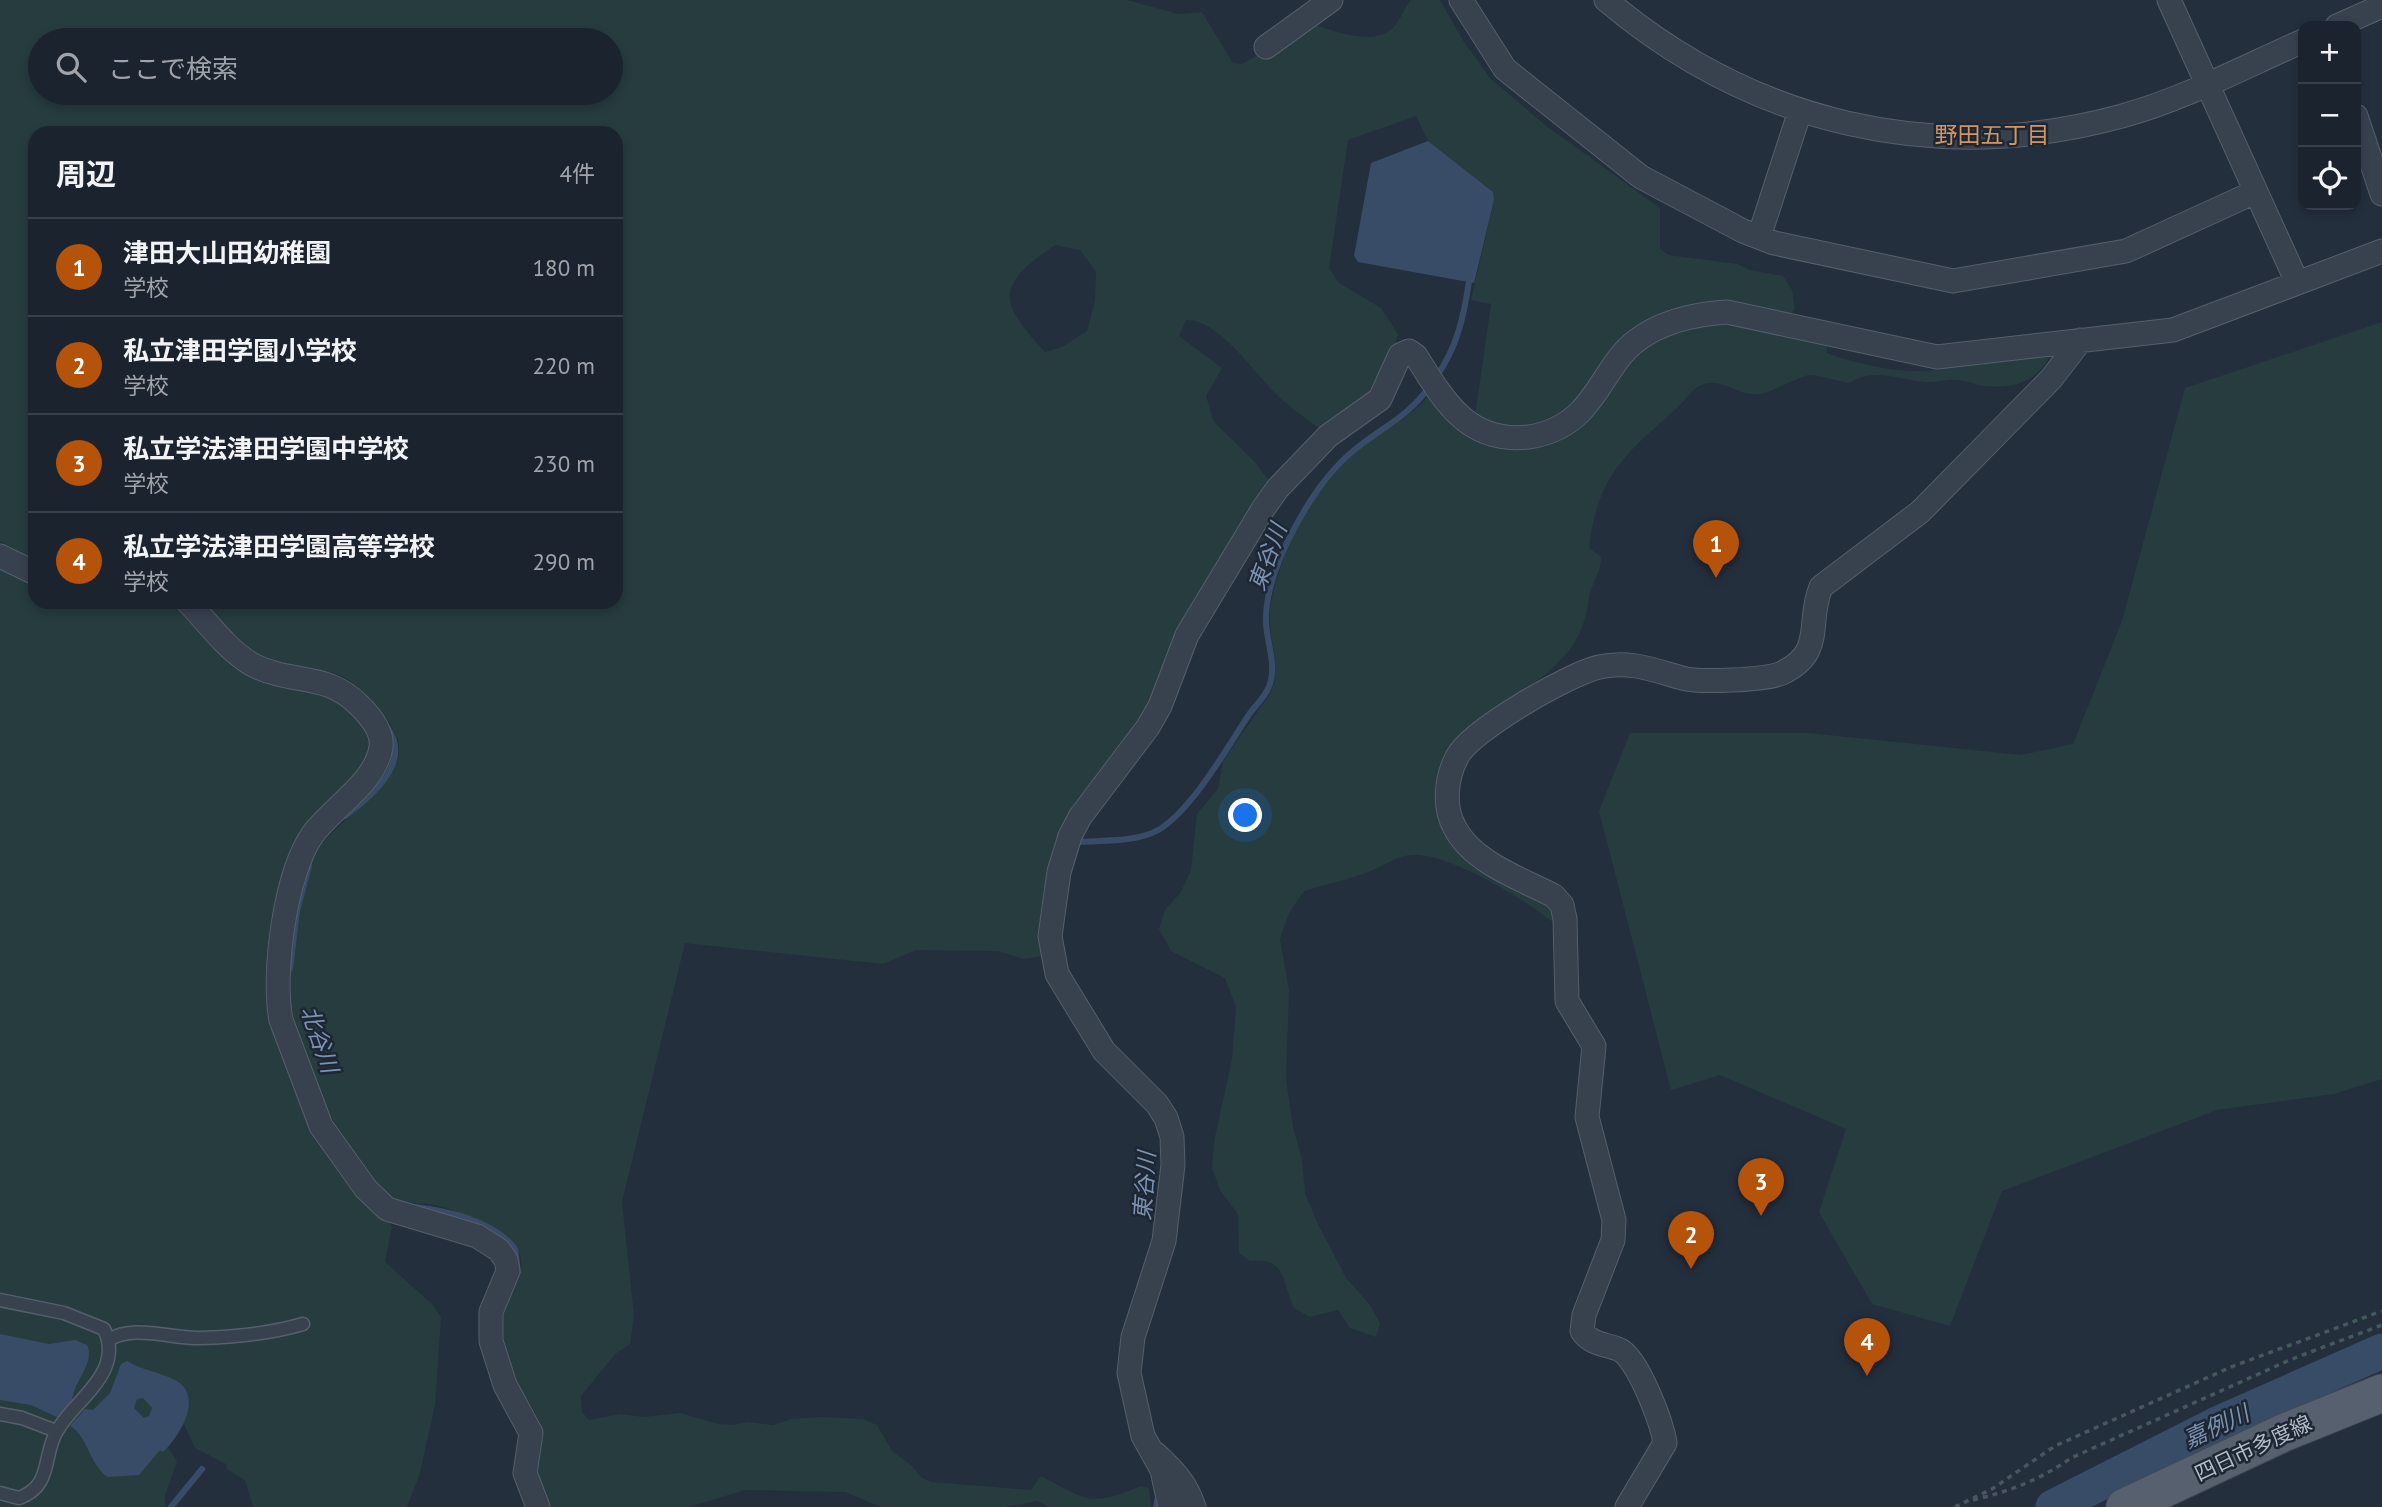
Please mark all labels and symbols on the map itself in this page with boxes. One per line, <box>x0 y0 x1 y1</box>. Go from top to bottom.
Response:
district label: 野田五丁目 <box>1935 120 2050 149</box>
water label: 東谷川 <box>1242 517 1293 594</box>
pin: 1 <box>1693 520 1739 578</box>
your location <box>1228 798 1262 832</box>
water label: 北谷川 <box>295 1002 346 1079</box>
water label: 東谷川 <box>1127 1148 1161 1221</box>
pin: 3 <box>1738 1158 1784 1216</box>
pin: 2 <box>1668 1211 1714 1269</box>
pin: 4 <box>1844 1318 1890 1376</box>
water label: 嘉例川 <box>2179 1397 2256 1454</box>
street label: 四日市多度線 <box>2190 1409 2316 1487</box>

